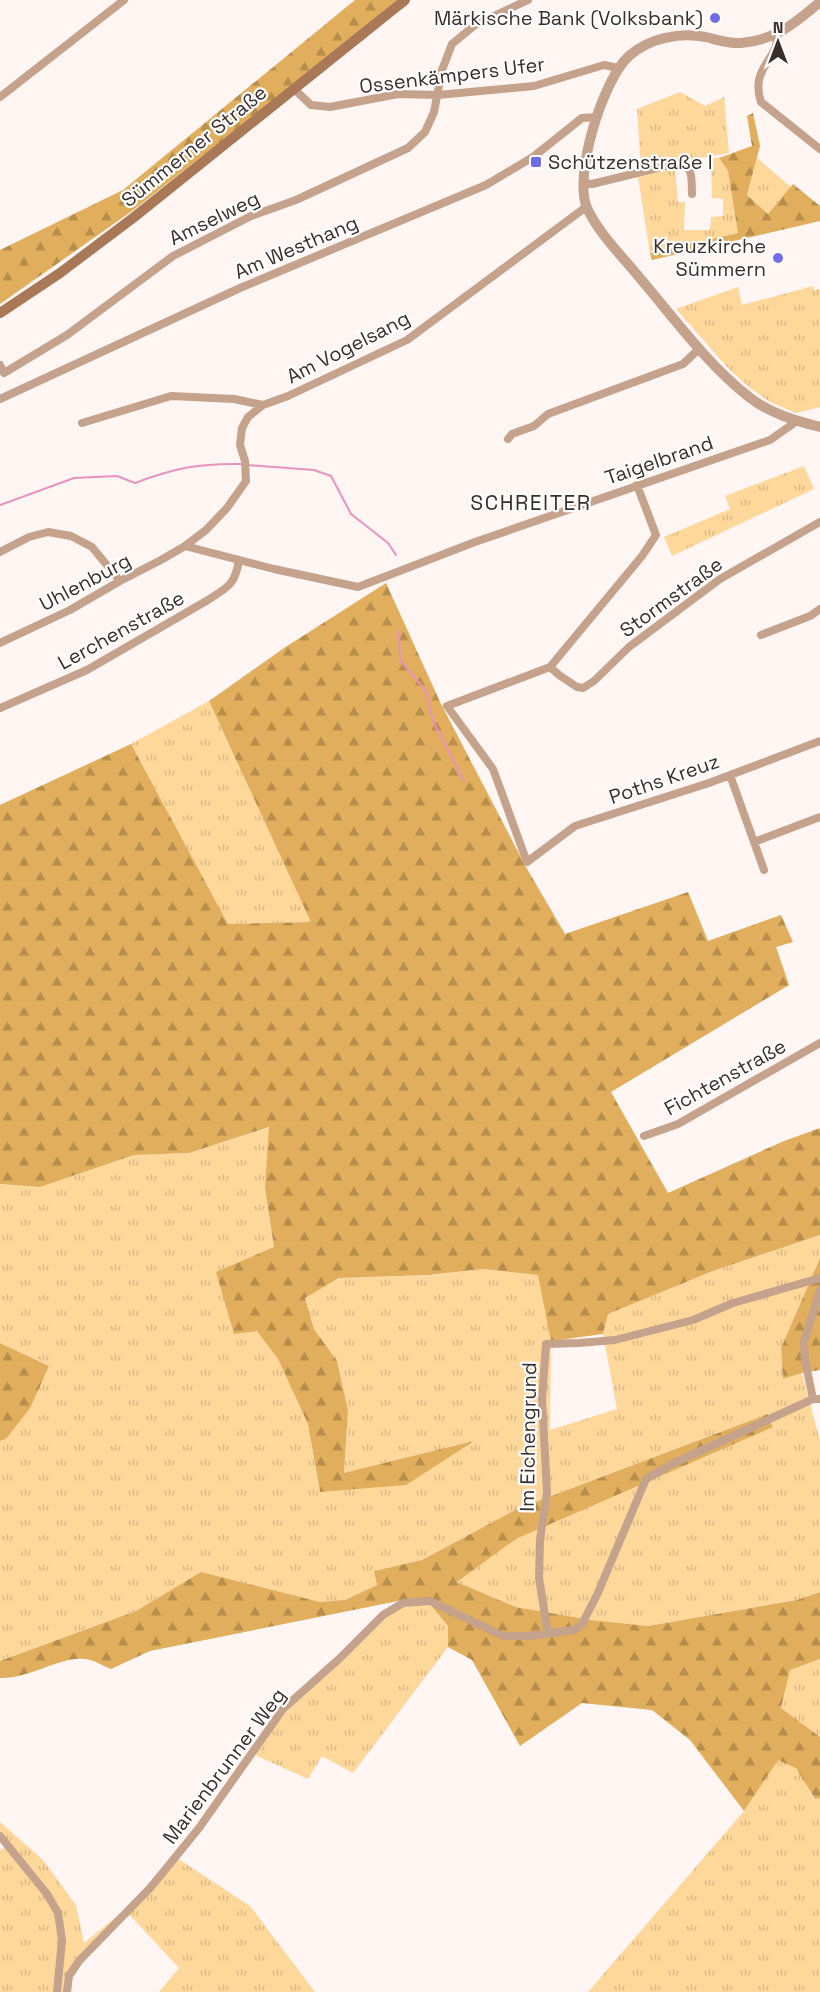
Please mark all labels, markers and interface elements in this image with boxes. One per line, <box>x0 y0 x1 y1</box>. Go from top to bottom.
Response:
place label: Märkische Bank (Volksbank) <box>434 5 703 31</box>
marker: Märkische Bank (Volksbank) <box>708 11 722 25</box>
north arrow <box>748 12 808 72</box>
text: N <box>773 17 783 38</box>
street label: Ossenkämpers Ufer <box>358 51 546 99</box>
street label: Sümmerner Straße <box>116 79 272 213</box>
place label: Schützenstraße I <box>548 149 713 175</box>
marker: Schützenstraße I <box>529 155 543 169</box>
street label: Amselweg <box>164 185 264 251</box>
street label: Am Westhang <box>230 209 362 285</box>
place label: Kreuzkirche Sümmern <box>653 233 766 282</box>
marker: Kreuzkirche Sümmern <box>771 251 785 265</box>
street label: Am Vogelsang <box>282 305 414 389</box>
street label: Taigelbrand <box>601 429 717 491</box>
district label: SCHREITER <box>470 489 592 516</box>
street label: Uhlenburg <box>35 547 135 617</box>
street label: Stormstraße <box>614 551 728 643</box>
street label: Lerchenstraße <box>53 584 189 676</box>
street label: Poths Kreuz <box>606 748 722 810</box>
street label: Fichtenstraße <box>660 1033 790 1121</box>
street label: Im Eichengrund <box>514 1362 542 1512</box>
street label: Marienbrunner Weg <box>157 1683 291 1849</box>

